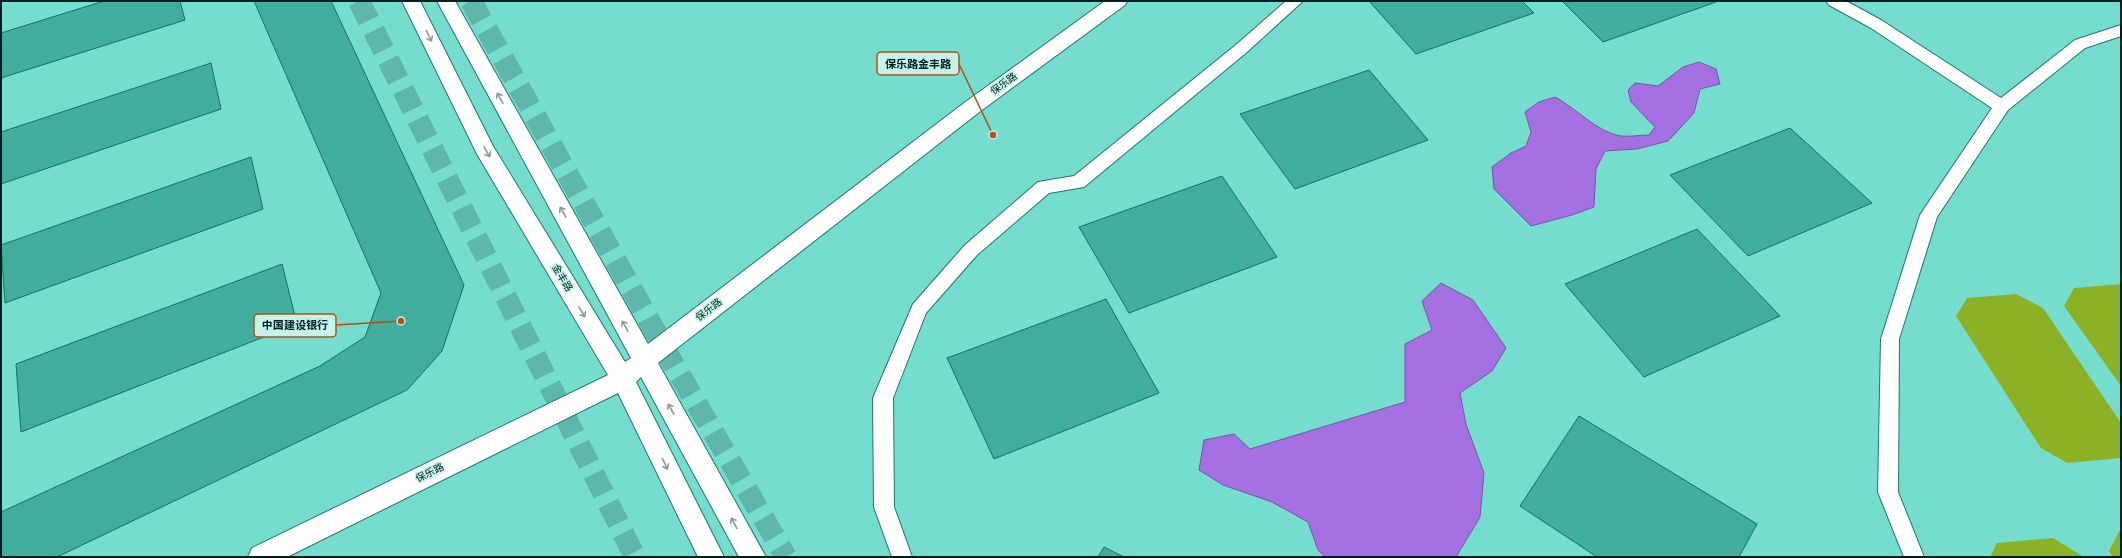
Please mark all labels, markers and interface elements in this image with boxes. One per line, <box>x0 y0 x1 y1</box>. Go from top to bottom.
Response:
one-way arrow <box>425 30 433 42</box>
callout: 保乐路金丰路 <box>877 52 959 75</box>
text: 保乐路金丰路 <box>885 58 952 71</box>
street label: 保乐路 <box>988 70 1020 98</box>
one-way arrow <box>495 92 503 104</box>
one-way arrow <box>483 146 491 158</box>
one-way arrow <box>558 206 566 218</box>
street label: 金丰路 <box>549 262 575 294</box>
street label: 保乐路 <box>693 296 725 324</box>
one-way arrow <box>579 306 587 318</box>
callout: 中国建设银行 <box>254 314 336 337</box>
text: 中国建设银行 <box>262 319 328 332</box>
one-way arrow <box>621 320 629 332</box>
one-way arrow <box>667 403 675 415</box>
one-way arrow <box>662 458 669 470</box>
street label: 保乐路 <box>414 461 446 485</box>
one-way arrow <box>730 517 738 529</box>

